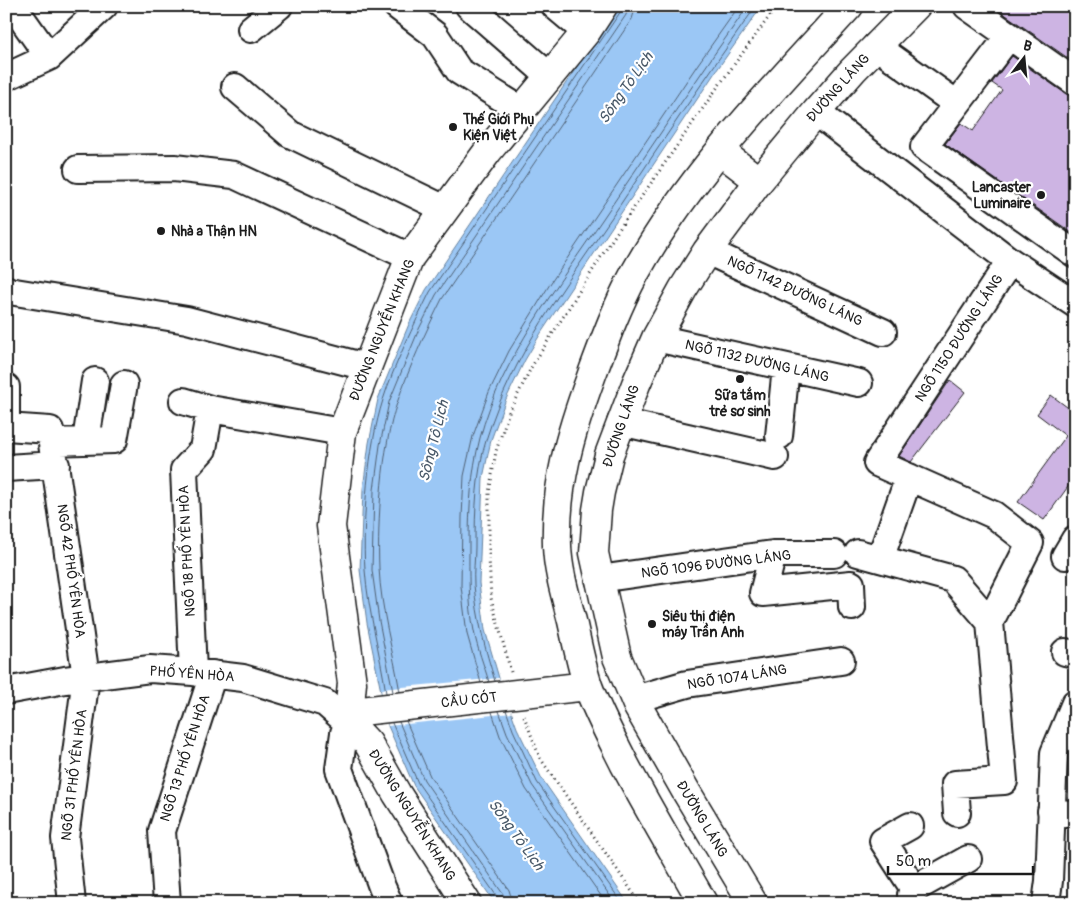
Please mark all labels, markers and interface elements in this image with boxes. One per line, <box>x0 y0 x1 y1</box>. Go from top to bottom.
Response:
north arrow <box>998 32 1048 82</box>
text: B <box>1021 37 1034 55</box>
water label: Sông Tô Lịch <box>594 48 658 127</box>
street label: ĐƯỜNG LÁNG <box>802 50 873 126</box>
place label: Thế Giới Phụ Kiện Việt <box>462 110 534 144</box>
marker: Thế Giới Phụ Kiện Việt <box>447 121 459 133</box>
place label: Lancaster Luminaire <box>972 179 1032 212</box>
marker: Lancaster Luminaire <box>1035 189 1047 201</box>
place label: Nhà a Thận HN <box>171 223 257 240</box>
marker: Nhà a Thận HN <box>155 225 167 237</box>
street label: NGÕ 1142 ĐƯỜNG LÁNG <box>725 251 866 330</box>
street label: ĐƯỜNG NGUYỄN KHANG <box>343 255 418 404</box>
street label: NGÕ 1150 ĐƯỜNG LÁNG <box>911 270 1007 405</box>
street label: NGÕ 1132 ĐƯỜNG LÁNG <box>683 335 831 386</box>
marker: Sữa tắm trẻ sơ sinh <box>734 373 746 385</box>
street label: ĐƯỜNG LÁNG <box>598 382 643 470</box>
place label: Sữa tắm trẻ sơ sinh <box>708 386 771 420</box>
water label: Sông Tô Lịch <box>415 398 453 483</box>
street label: NGÕ 18 PHỐ YÊN HÒA <box>172 485 199 617</box>
street label: NGÕ 42 PHỐ YÊN HÒA <box>53 502 92 639</box>
street label: NGÕ 1096 ĐƯỜNG LÁNG <box>640 545 792 582</box>
place label: Siêu thị điện máy Trần Anh <box>662 608 745 641</box>
marker: Siêu thị điện máy Trần Anh <box>646 618 658 630</box>
street label: PHỐ YÊN HÒA <box>149 660 235 685</box>
street label: NGÕ 1074 LÁNG <box>686 660 788 693</box>
street label: CẦU CÓT <box>440 686 498 711</box>
street label: NGÕ 13 PHỐ YÊN HÒA <box>154 691 214 824</box>
street label: NGÕ 31 PHỐ YÊN HÒA <box>55 708 91 842</box>
street label: ĐƯỜNG NGUYỄN KHANG <box>365 745 462 884</box>
street label: ĐƯỜNG LÁNG <box>672 777 732 860</box>
water label: Sông Tô Lịch <box>484 796 549 875</box>
scale bar <box>888 844 1034 876</box>
text: 50 m <box>896 852 931 871</box>

